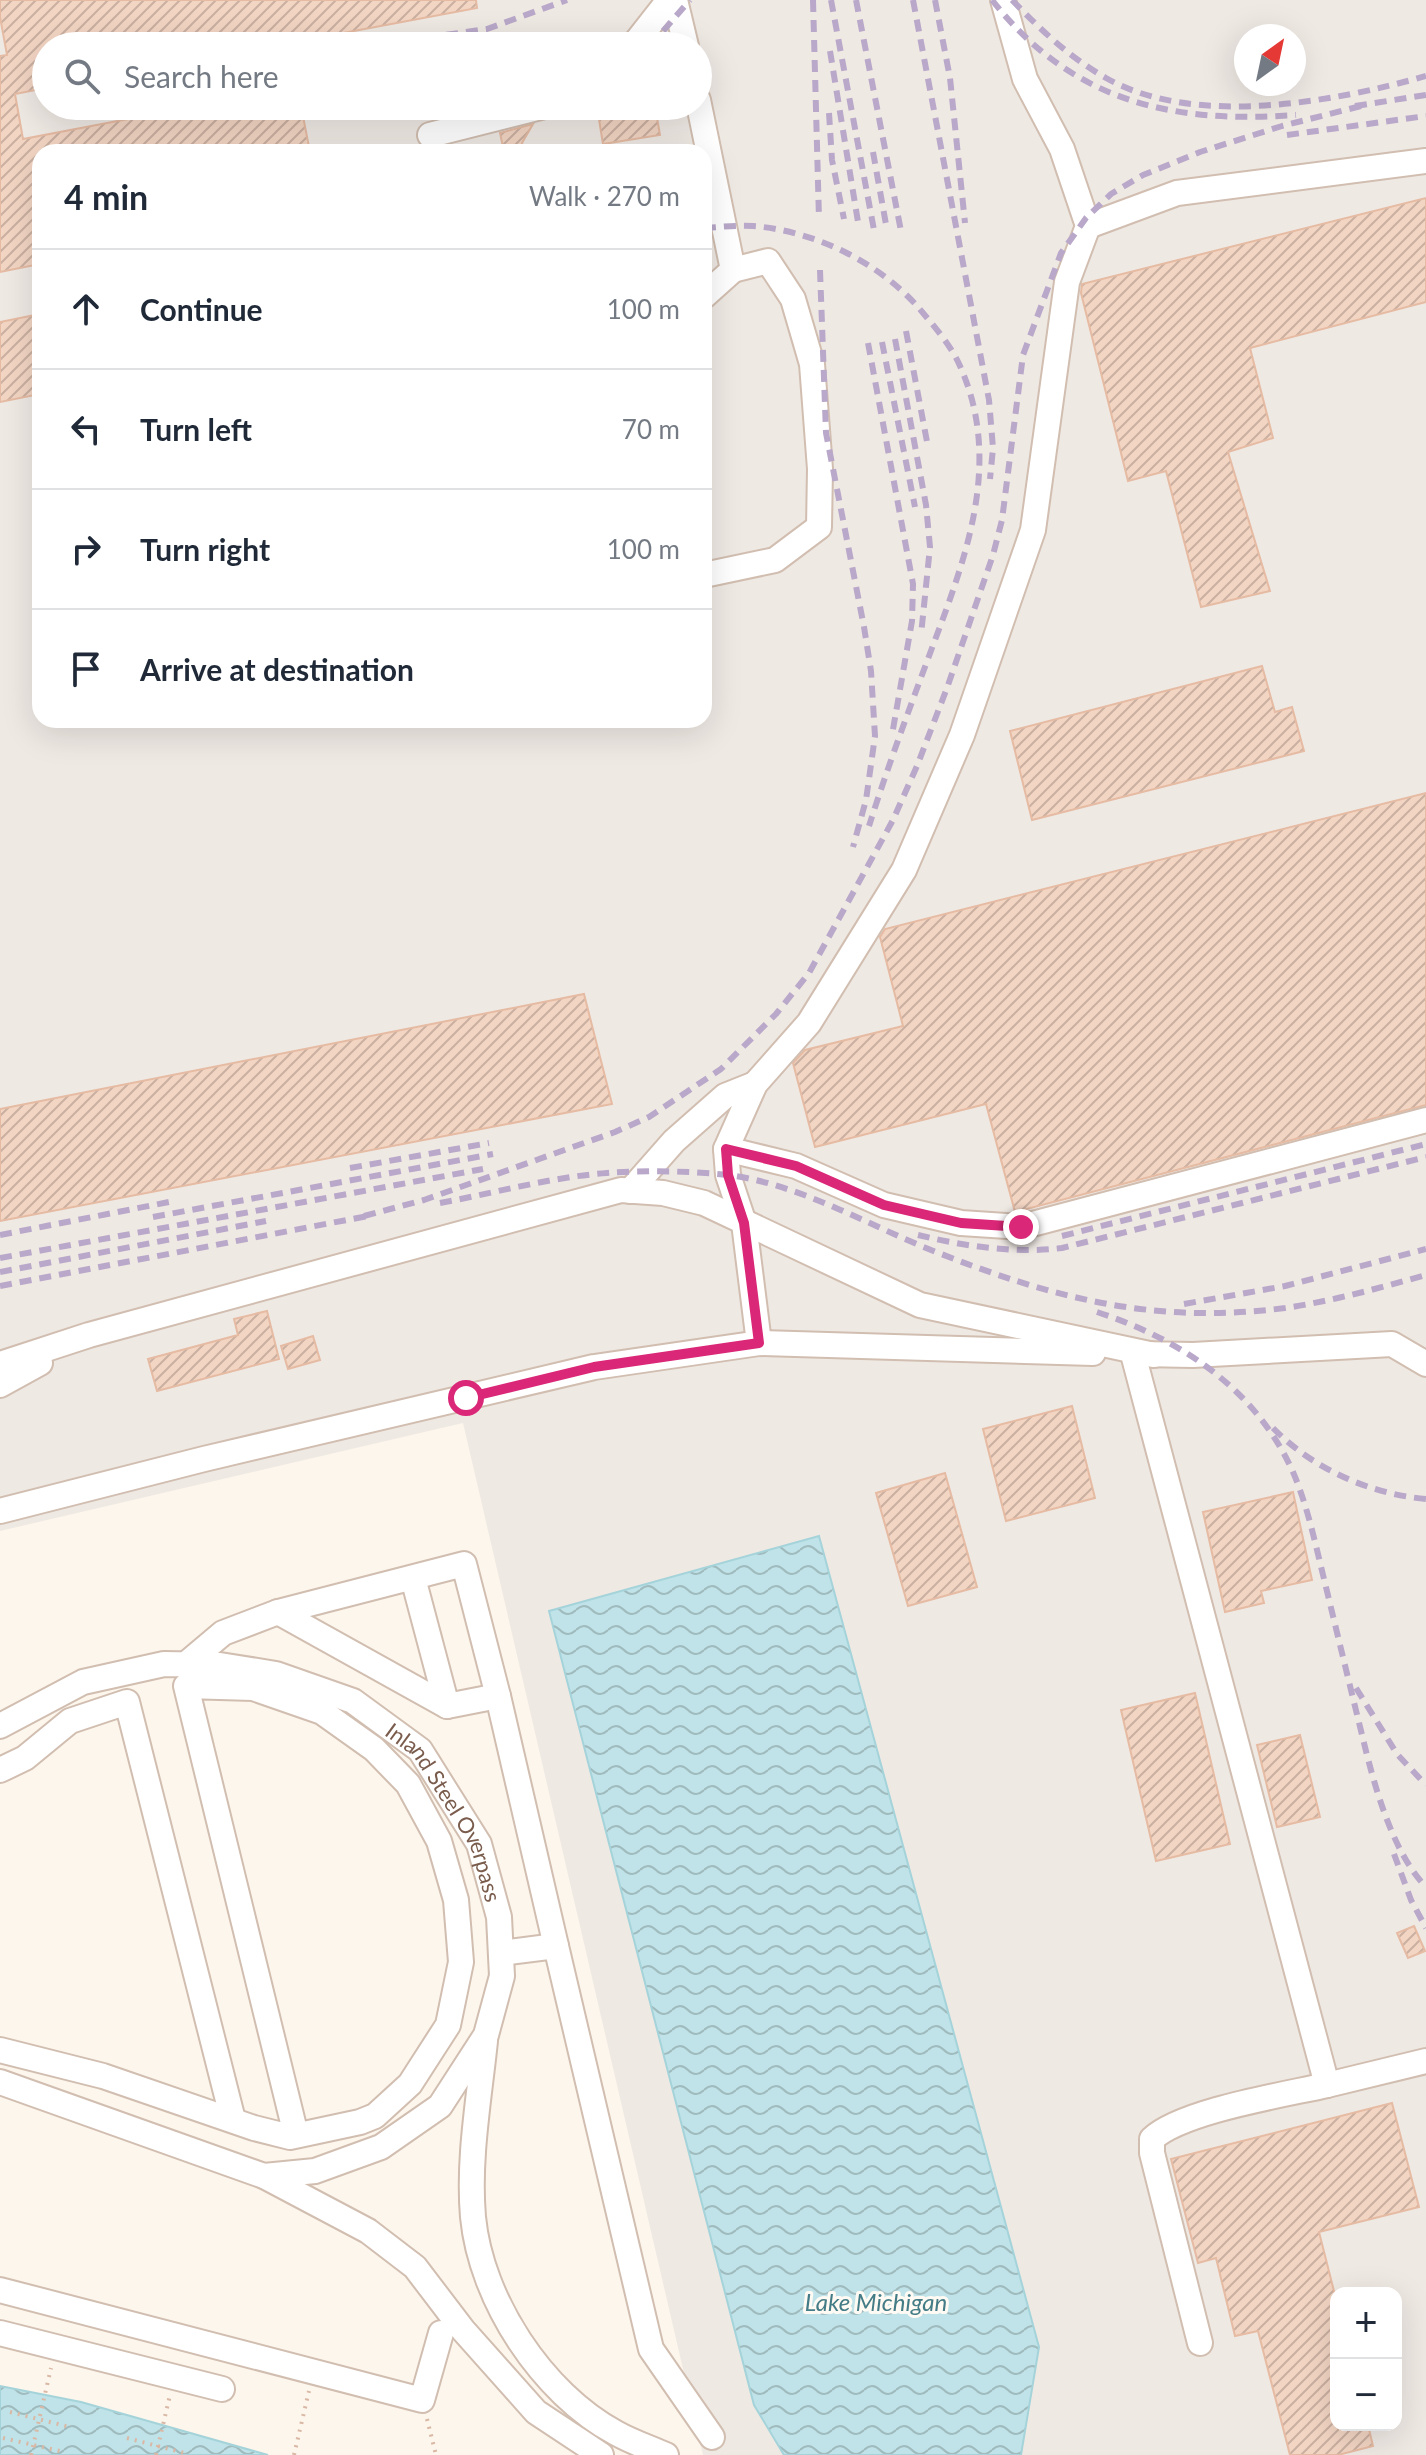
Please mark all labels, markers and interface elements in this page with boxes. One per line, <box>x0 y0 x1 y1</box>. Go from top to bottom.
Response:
north arrow <box>1234 24 1306 96</box>
search box <box>32 32 712 120</box>
icon: search <box>60 54 104 98</box>
text: Search here <box>124 58 279 94</box>
text: 4 min <box>64 176 148 217</box>
text: Walk · 270 m <box>529 180 680 212</box>
icon: ahead <box>64 287 108 331</box>
text: Continue <box>140 291 263 327</box>
text: 100 m <box>607 293 680 325</box>
icon: left <box>64 407 108 451</box>
text: Turn left <box>140 411 252 447</box>
text: 70 m <box>622 413 680 445</box>
icon: right <box>64 527 108 571</box>
text: Turn right <box>140 531 270 567</box>
text: 100 m <box>607 533 680 565</box>
icon: arrive <box>64 647 108 691</box>
text: Arrive at destination <box>140 651 414 687</box>
route end <box>1003 1209 1039 1245</box>
route start <box>448 1380 484 1416</box>
street label: Inland Steel Overpass <box>381 1716 508 1905</box>
water label: Lake Michigan <box>805 2287 947 2316</box>
map controls <box>1330 2287 1402 2431</box>
button: + <box>1330 2287 1402 2359</box>
button: − <box>1330 2359 1402 2431</box>

